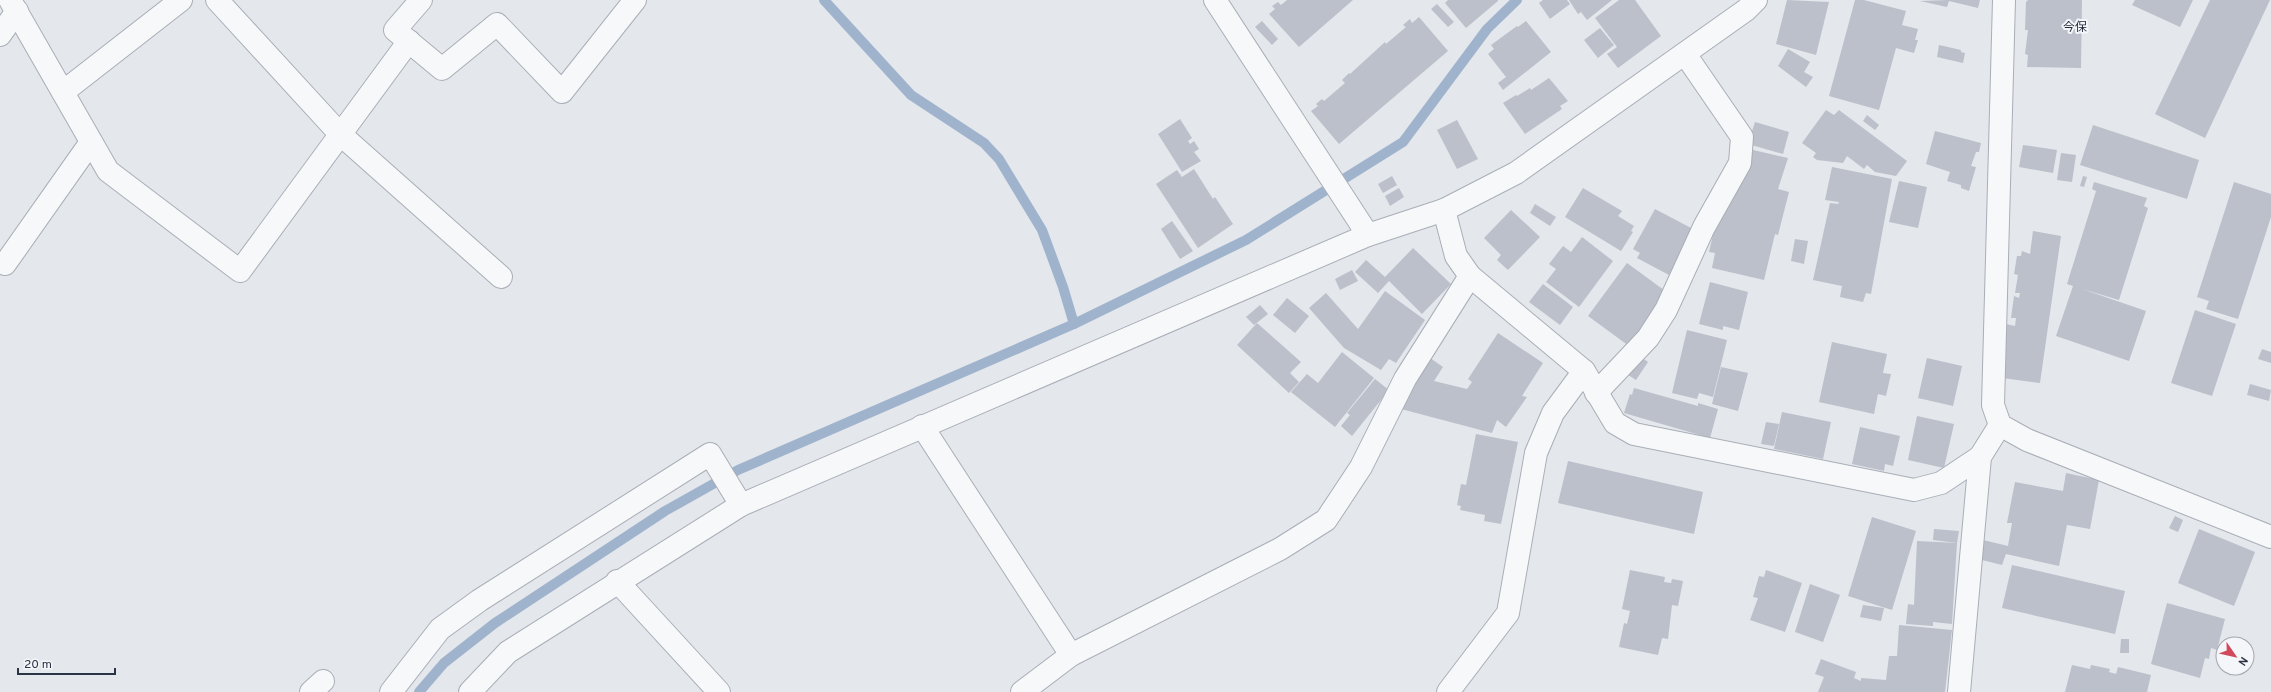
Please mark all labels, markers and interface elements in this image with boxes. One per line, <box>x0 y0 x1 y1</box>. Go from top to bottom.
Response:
district label: 今保 <box>2063 20 2087 36</box>
north arrow <box>2215 636 2255 676</box>
scale bar <box>18 650 115 676</box>
text: N <box>2234 654 2250 668</box>
text: 20 m <box>24 657 52 673</box>

